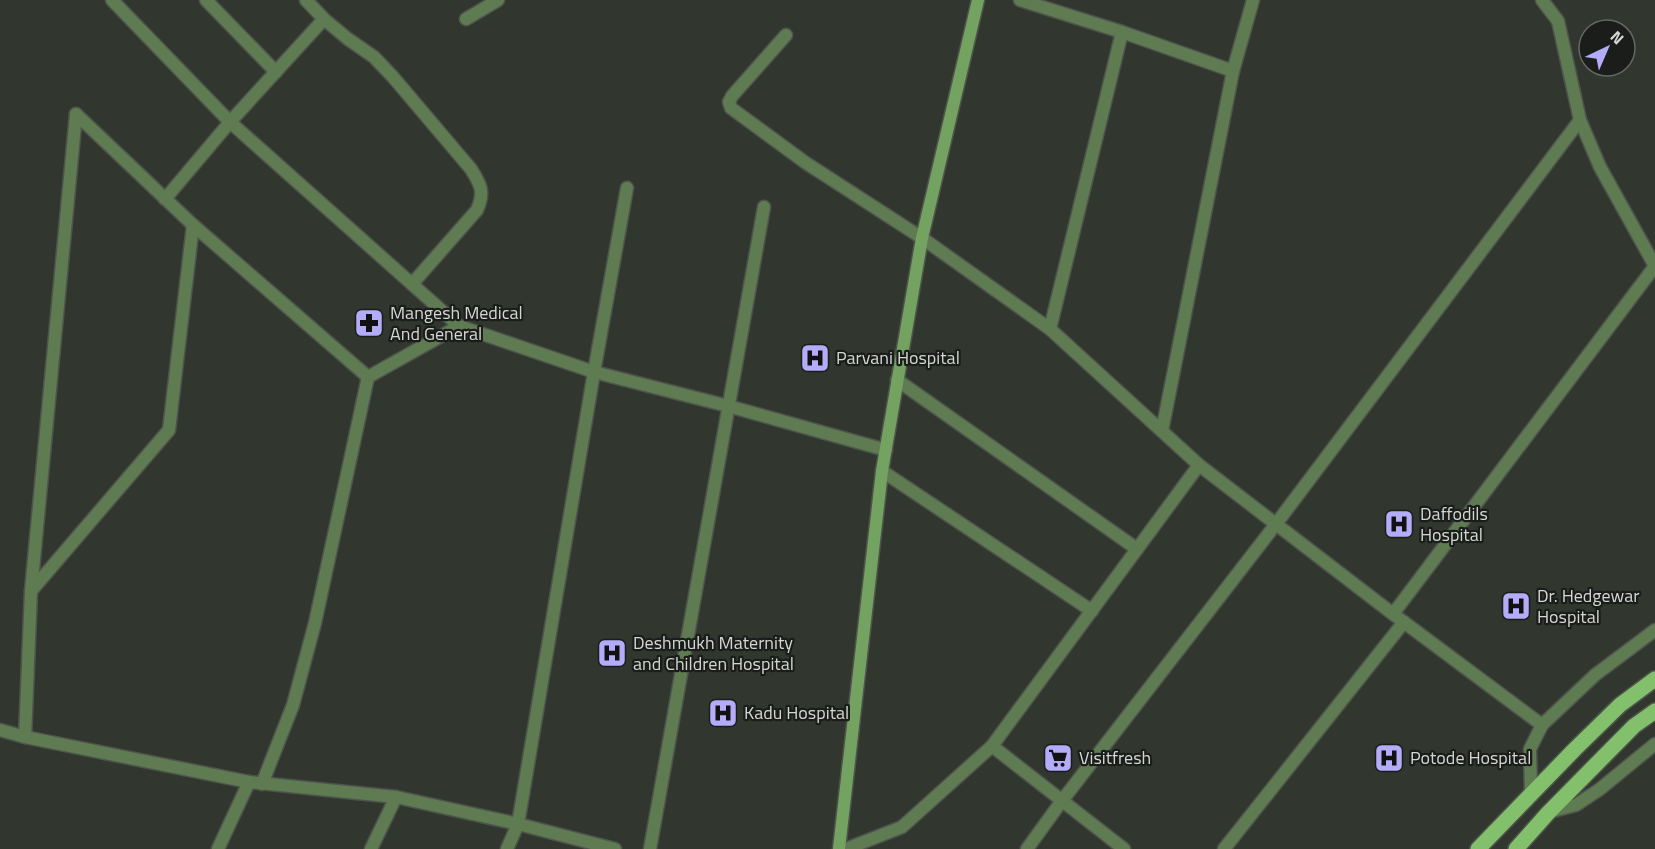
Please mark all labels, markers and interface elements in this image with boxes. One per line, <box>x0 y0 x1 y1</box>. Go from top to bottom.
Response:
north arrow <box>1577 18 1637 78</box>
text: N <box>1605 25 1630 50</box>
place label: Mangesh Medical And General <box>390 299 523 347</box>
pharmacy icon: Mangesh Medical And General <box>353 307 385 339</box>
hospital icon: Parvani Hospital <box>799 342 831 374</box>
place label: Parvani Hospital <box>836 344 960 371</box>
place label: Daffodils Hospital <box>1420 500 1488 548</box>
hospital icon: Daffodils Hospital <box>1383 508 1415 540</box>
place label: Dr. Hedgewar Hospital <box>1537 582 1640 630</box>
hospital icon: Dr. Hedgewar Hospital <box>1500 590 1532 622</box>
place label: Deshmukh Maternity and Children Hospital <box>633 629 794 677</box>
hospital icon: Deshmukh Maternity and Children Hospital <box>596 637 628 669</box>
hospital icon: Kadu Hospital <box>707 697 739 729</box>
place label: Kadu Hospital <box>744 699 849 726</box>
supermarket icon: Visitfresh <box>1042 742 1074 774</box>
hospital icon: Potode Hospital <box>1373 742 1405 774</box>
place label: Visitfresh <box>1079 744 1151 771</box>
place label: Potode Hospital <box>1410 744 1531 771</box>

